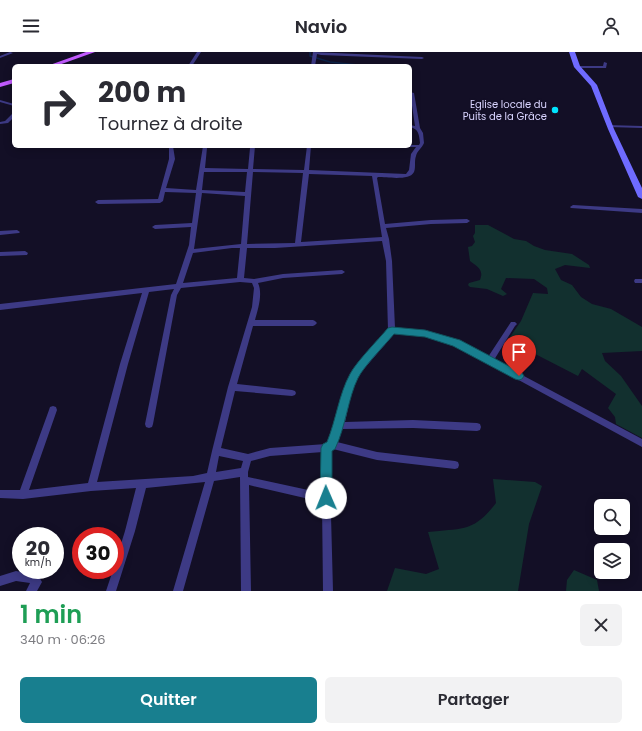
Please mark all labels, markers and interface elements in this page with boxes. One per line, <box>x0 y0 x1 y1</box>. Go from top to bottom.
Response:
text: Navio <box>295 14 347 39</box>
icon: menu <box>20 15 42 37</box>
icon: person <box>600 15 622 37</box>
text: 200 m <box>98 73 186 112</box>
icon: right <box>32 80 84 132</box>
place label: Eglise locale du Puits de la Grâce <box>463 97 547 124</box>
marker: Eglise locale du Puits de la Grâce <box>550 105 560 115</box>
text: Tournez à droite <box>98 111 243 136</box>
pin <box>502 335 536 376</box>
icon: arrive <box>508 341 530 363</box>
position arrow <box>305 477 347 519</box>
map controls <box>594 499 630 579</box>
button: search <box>594 499 630 535</box>
speed limit sign: 30 <box>72 527 124 579</box>
text: 20 <box>26 534 50 562</box>
button: layers <box>594 543 630 579</box>
text: km/h <box>25 555 51 570</box>
text: 1 min <box>20 598 82 631</box>
button: close <box>580 604 622 646</box>
text: 340 m · 06:26 <box>20 630 105 649</box>
button: Quitter <box>20 677 317 723</box>
button: Partager <box>325 677 622 723</box>

